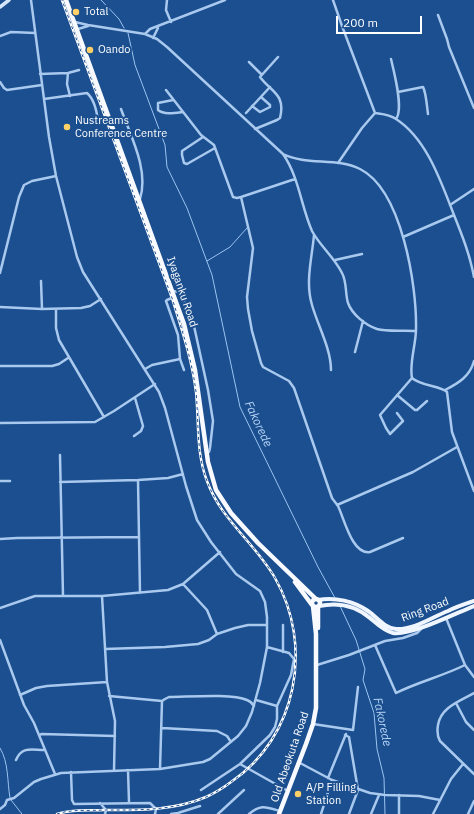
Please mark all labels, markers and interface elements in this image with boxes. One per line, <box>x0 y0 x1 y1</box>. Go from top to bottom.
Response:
place label: Total <box>84 5 108 19</box>
marker: Total <box>71 7 81 17</box>
scale bar <box>338 8 424 34</box>
text: 200 m <box>343 15 378 30</box>
place label: Oando <box>98 43 130 57</box>
marker: Oando <box>85 45 95 55</box>
place label: Nustreams Conference Centre <box>75 114 167 140</box>
marker: Nustreams Conference Centre <box>62 122 72 132</box>
street label: Iyaganku Road <box>164 255 200 329</box>
water label: Fakorede <box>241 399 275 449</box>
street label: Ring Road <box>399 595 451 625</box>
water label: Fakorede <box>370 696 394 748</box>
street label: Old Abeokuta Road <box>268 710 312 804</box>
place label: A/P Filling Station <box>306 781 356 807</box>
marker: A/P Filling Station <box>293 789 303 799</box>

